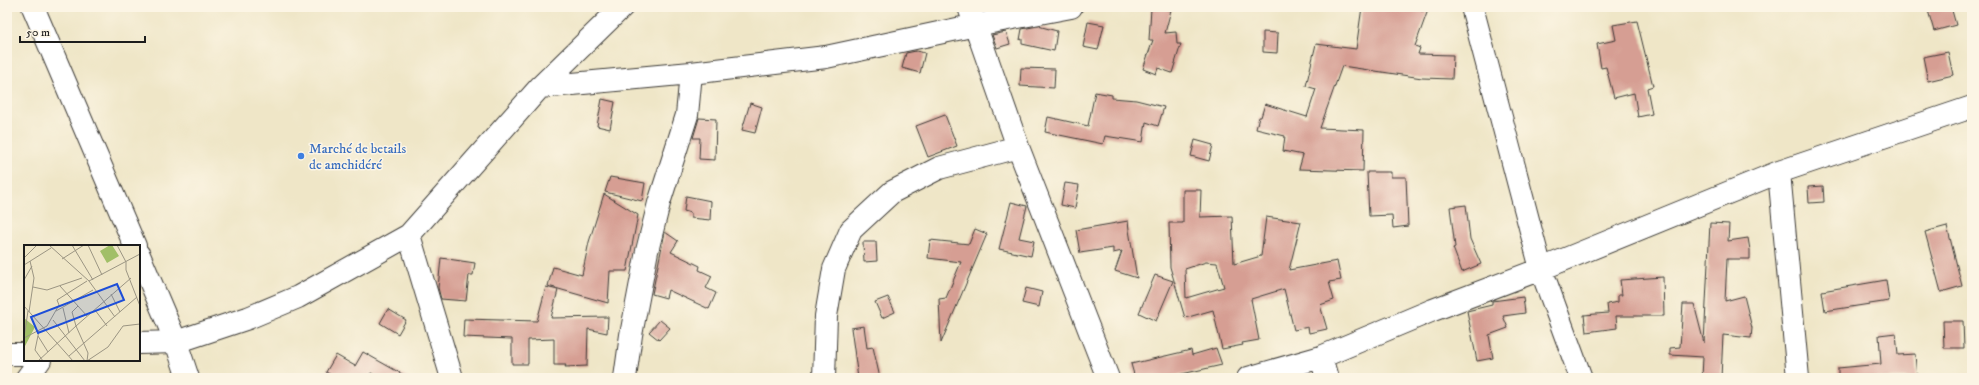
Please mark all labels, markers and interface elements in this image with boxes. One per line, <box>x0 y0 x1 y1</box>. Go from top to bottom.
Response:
scale bar <box>20 18 145 44</box>
text: 50 m <box>26 25 50 40</box>
place label: Marché de betails de amchidéré <box>309 140 406 174</box>
marker: Marché de betails de amchidéré <box>296 151 306 161</box>
inset map <box>24 245 140 361</box>

